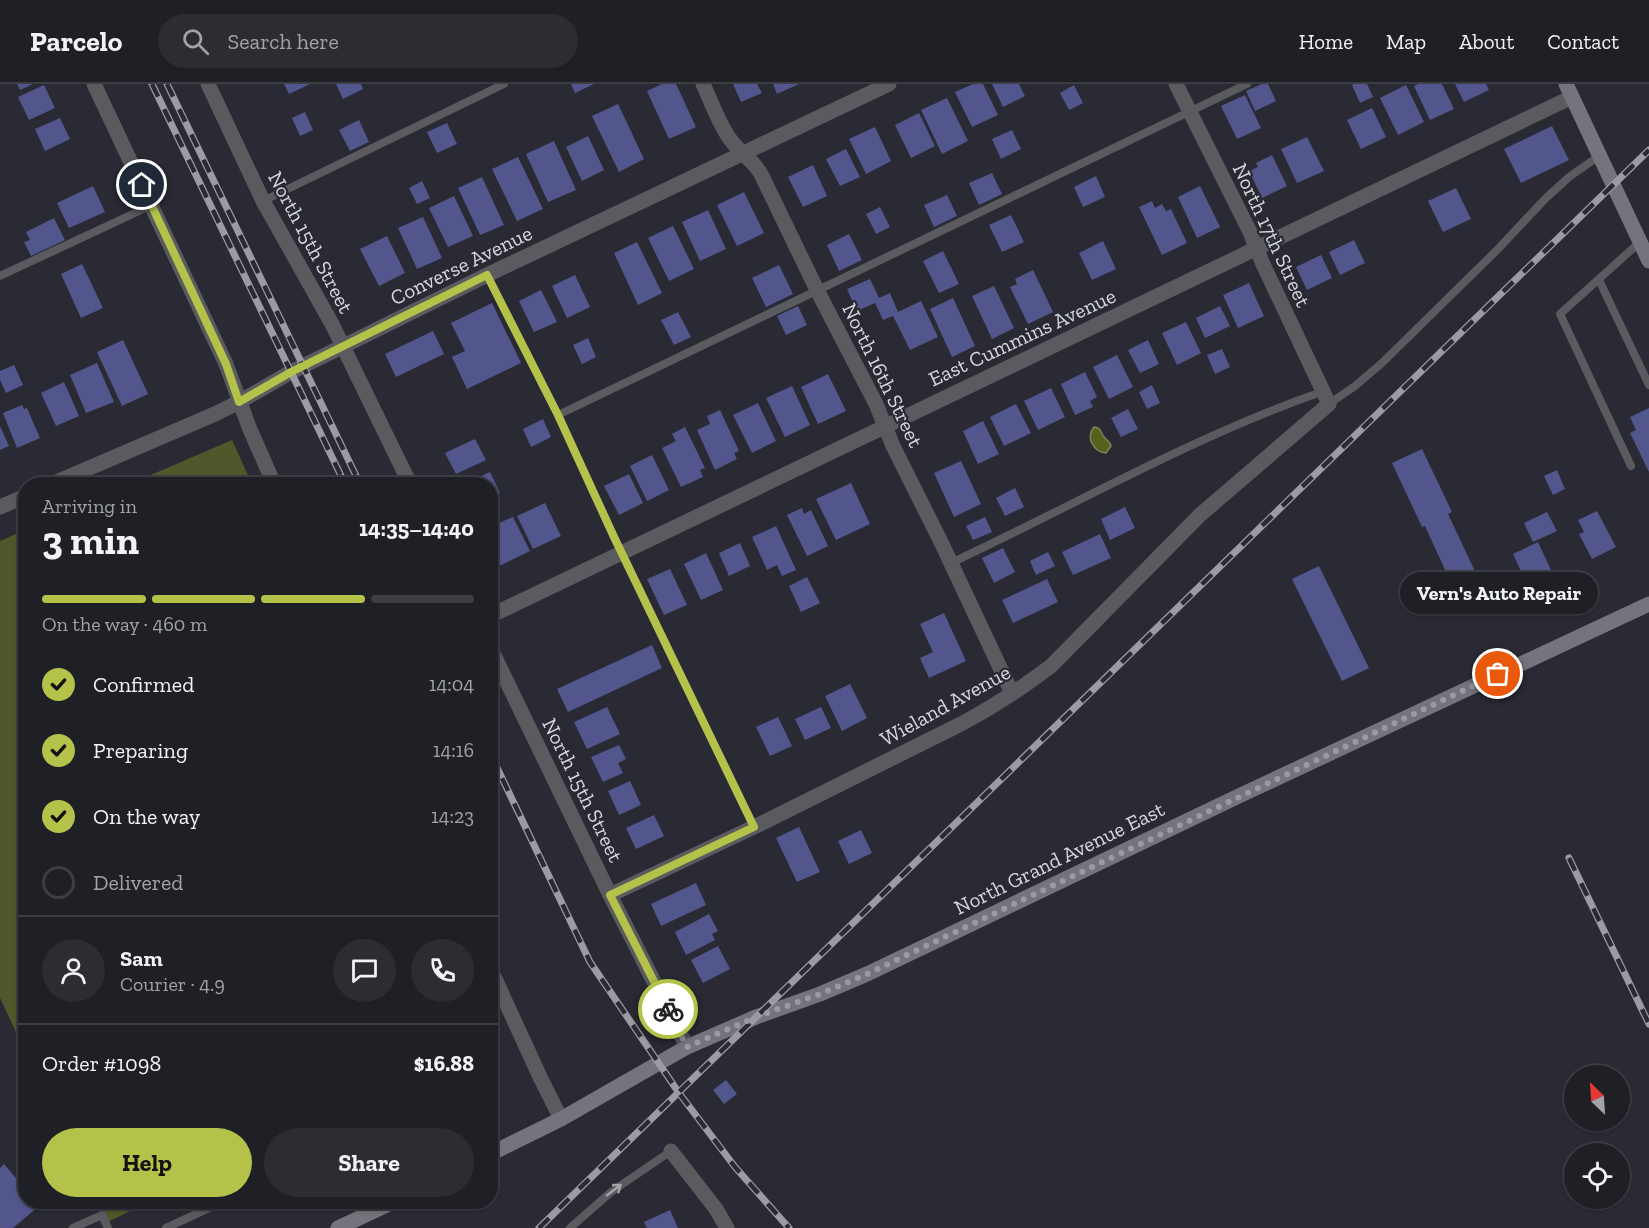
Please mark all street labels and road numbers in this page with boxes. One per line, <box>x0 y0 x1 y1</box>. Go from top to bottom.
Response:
street label: North 17th Street <box>1228 159 1316 311</box>
street label: North 15th Street <box>263 167 359 317</box>
street label: Converse Avenue <box>386 220 536 310</box>
street label: East Cummins Avenue <box>924 283 1120 391</box>
street label: North 16th Street <box>837 299 929 451</box>
street label: Wieland Avenue <box>876 659 1015 751</box>
street label: North 15th Street <box>537 714 629 866</box>
street label: North Grand Avenue East <box>950 796 1168 920</box>

